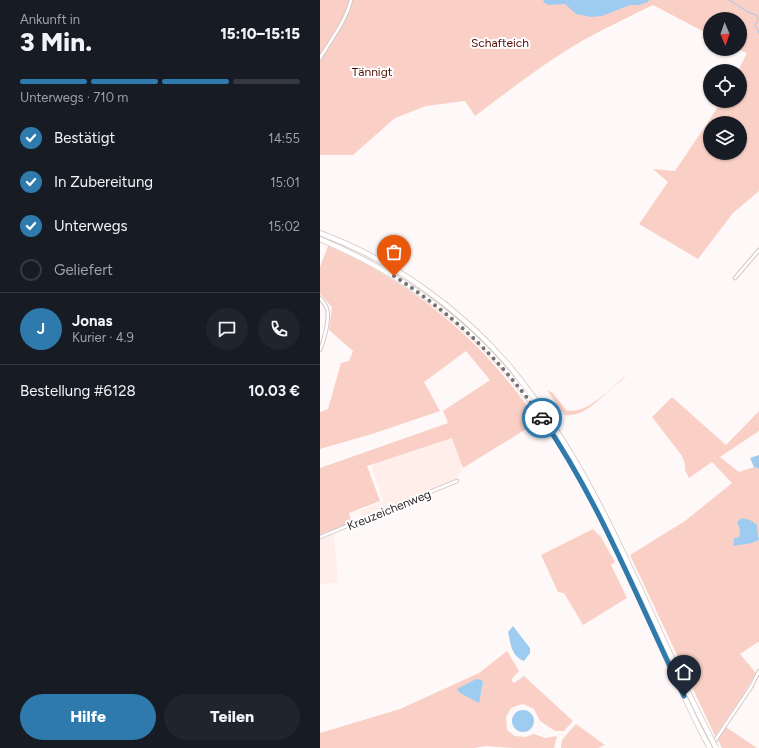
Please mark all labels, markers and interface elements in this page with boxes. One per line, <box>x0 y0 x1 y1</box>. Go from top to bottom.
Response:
text: Ankunft in <box>20 12 80 27</box>
north arrow <box>703 12 747 56</box>
map controls <box>703 12 747 160</box>
text: 15:10–15:15 <box>220 25 300 43</box>
text: 3 Min. <box>20 26 92 58</box>
park label: Schafteich <box>471 36 529 50</box>
button: locate <box>703 64 747 108</box>
park label: Tännigt <box>352 65 393 79</box>
text: Unterwegs · 710 m <box>20 90 128 105</box>
button: layers <box>703 116 747 160</box>
icon: check <box>20 127 42 149</box>
text: Bestätigt <box>54 129 115 147</box>
text: 14:55 <box>268 131 300 146</box>
icon: check <box>20 171 42 193</box>
text: In Zubereitung <box>54 173 153 191</box>
text: 15:01 <box>270 175 300 190</box>
icon: check <box>20 215 42 237</box>
text: Unterwegs <box>54 217 127 235</box>
text: 15:02 <box>268 219 300 234</box>
pin <box>377 235 411 276</box>
icon: bag <box>383 241 405 263</box>
text: Geliefert <box>54 261 113 279</box>
button: chat <box>206 308 248 350</box>
button: phone <box>258 308 300 350</box>
text: Jonas <box>72 312 113 330</box>
text: J <box>37 320 45 338</box>
text: Kurier · 4.9 <box>72 330 134 345</box>
text: Bestellung #6128 <box>20 382 136 400</box>
text: 10.03 € <box>248 382 300 400</box>
courier <box>522 398 562 438</box>
icon: car <box>531 407 553 429</box>
street label: Kreuzeichenweg <box>345 487 433 533</box>
pin <box>667 655 701 696</box>
icon: home <box>673 661 695 683</box>
button: Hilfe <box>20 694 156 740</box>
button: Teilen <box>164 694 300 740</box>

